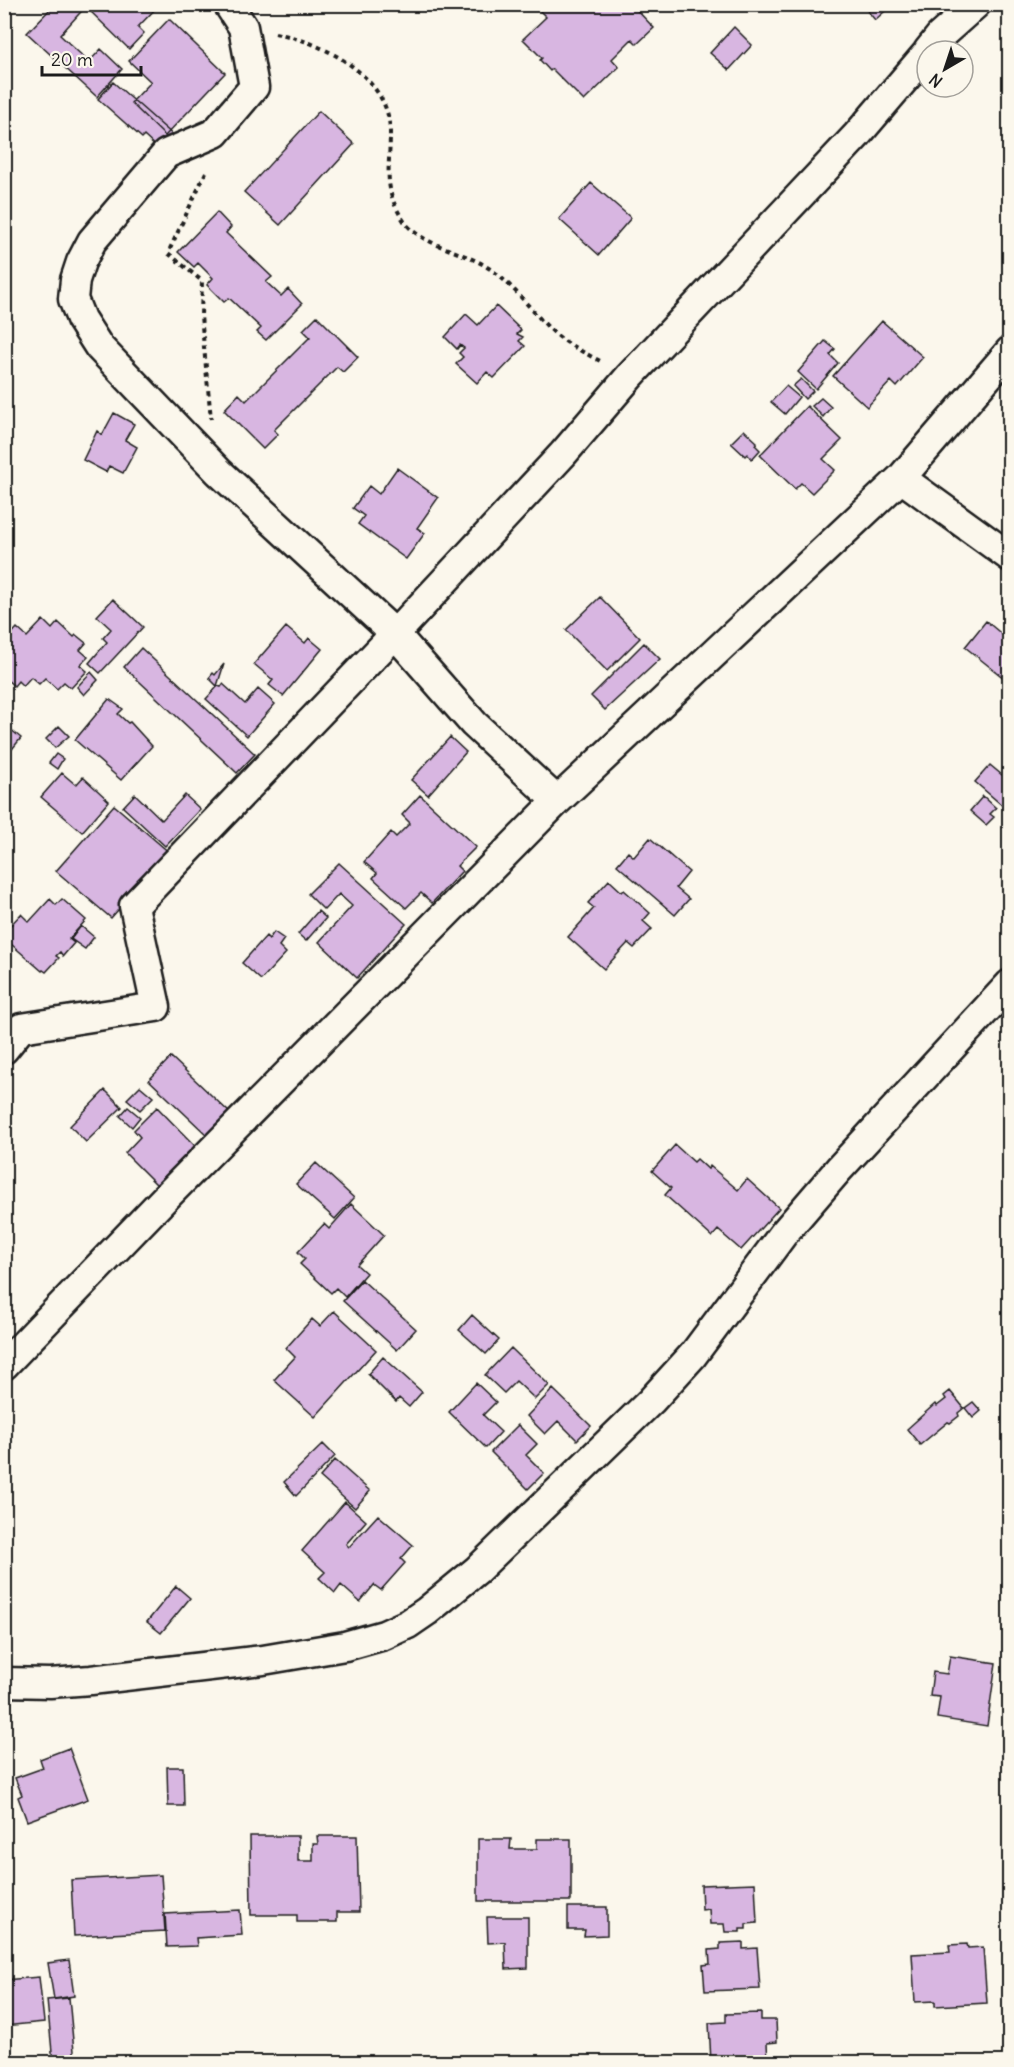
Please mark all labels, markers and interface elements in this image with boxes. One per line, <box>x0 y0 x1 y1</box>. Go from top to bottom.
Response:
scale bar <box>42 39 141 77</box>
north arrow <box>915 39 975 99</box>
text: 20 m <box>51 48 93 71</box>
text: N <box>925 69 946 92</box>

